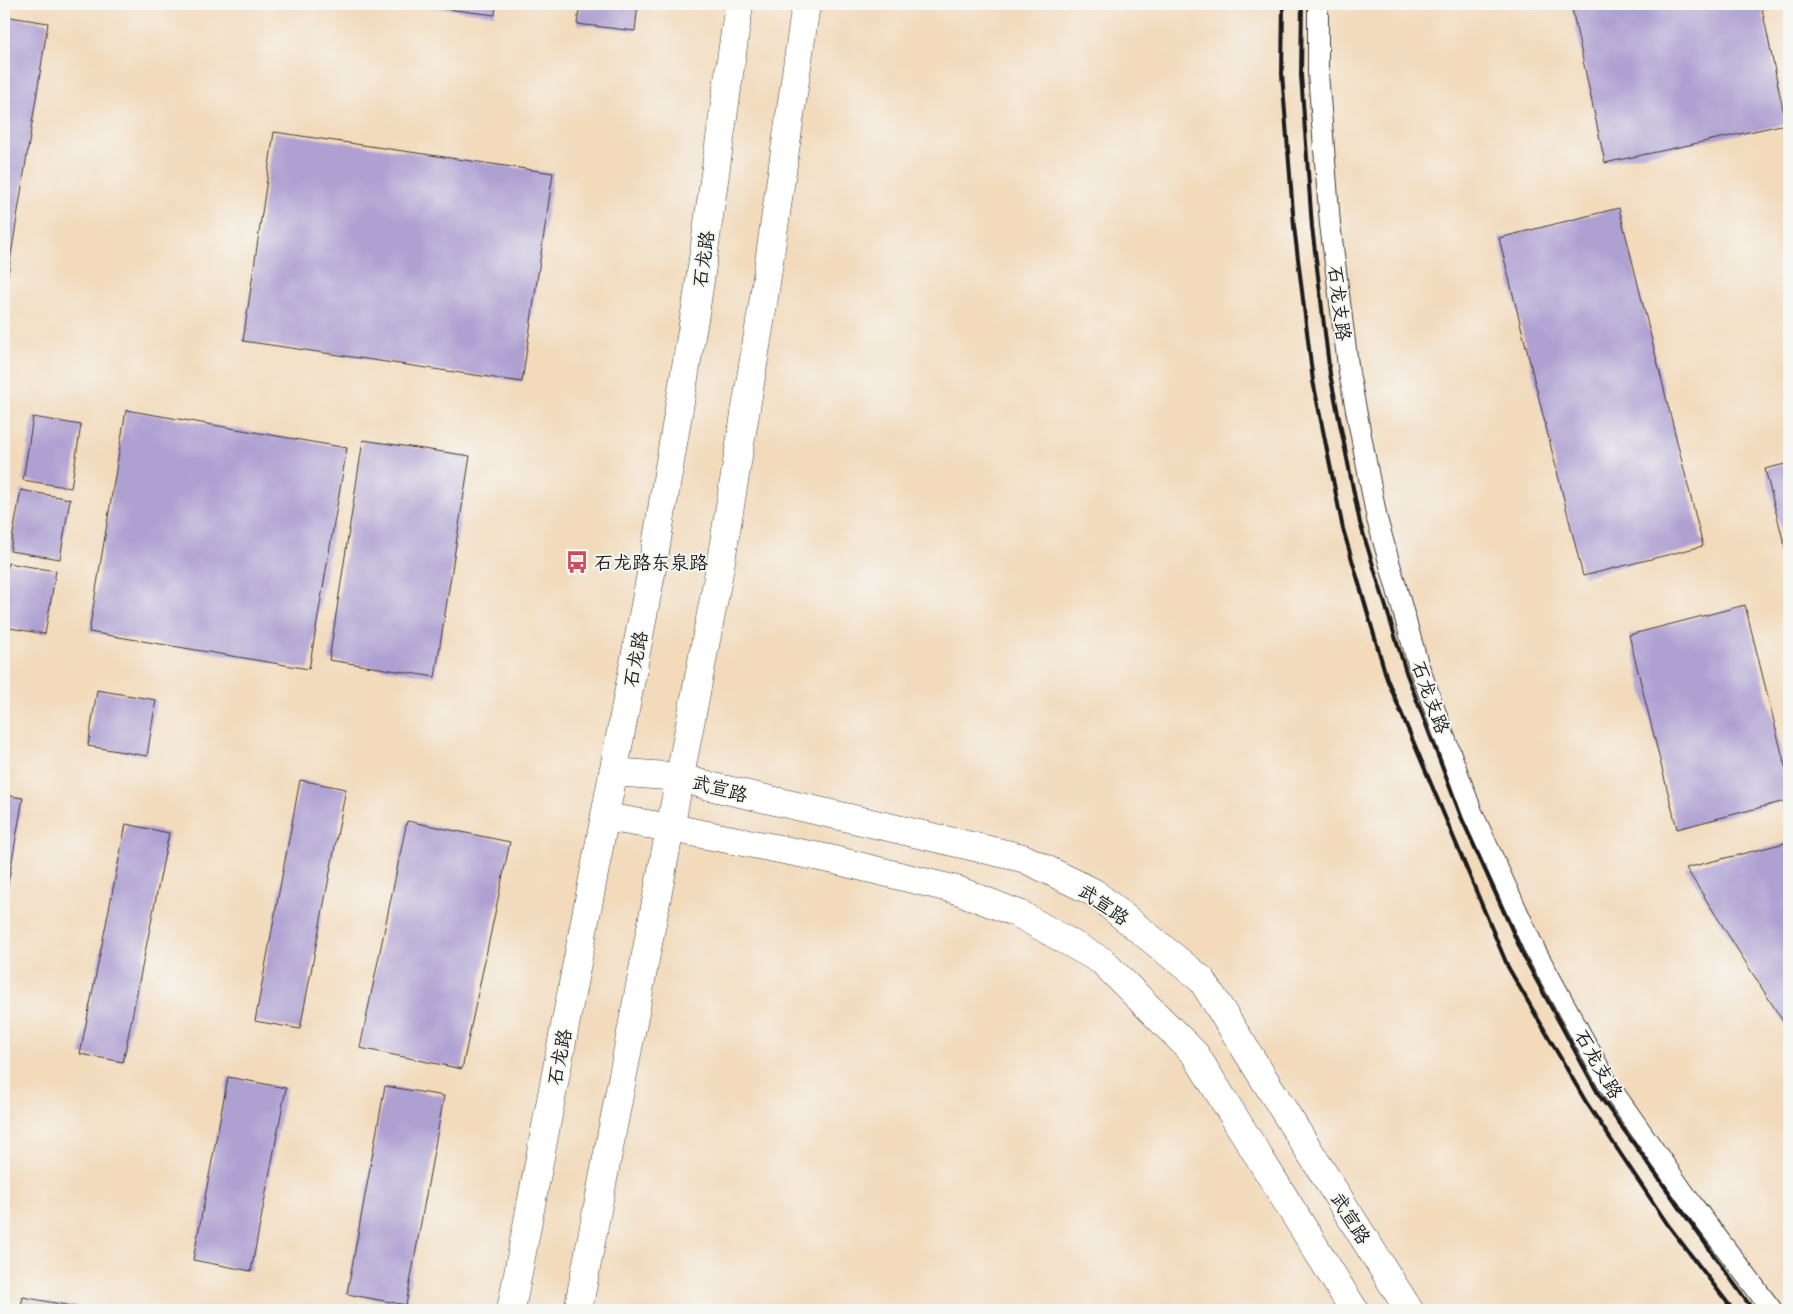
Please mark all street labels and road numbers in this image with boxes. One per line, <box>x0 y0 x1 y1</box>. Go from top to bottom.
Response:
street label: 石龙路 <box>687 229 720 289</box>
street label: 石龙支路 <box>1322 264 1357 342</box>
street label: 石龙路 <box>618 629 653 689</box>
street label: 石龙支路 <box>1406 657 1455 737</box>
street label: 武宣路 <box>689 769 751 808</box>
street label: 武宣路 <box>1073 878 1134 931</box>
street label: 石龙支路 <box>1569 1025 1628 1103</box>
street label: 石龙路 <box>542 1027 577 1087</box>
street label: 武宣路 <box>1325 1187 1376 1249</box>

